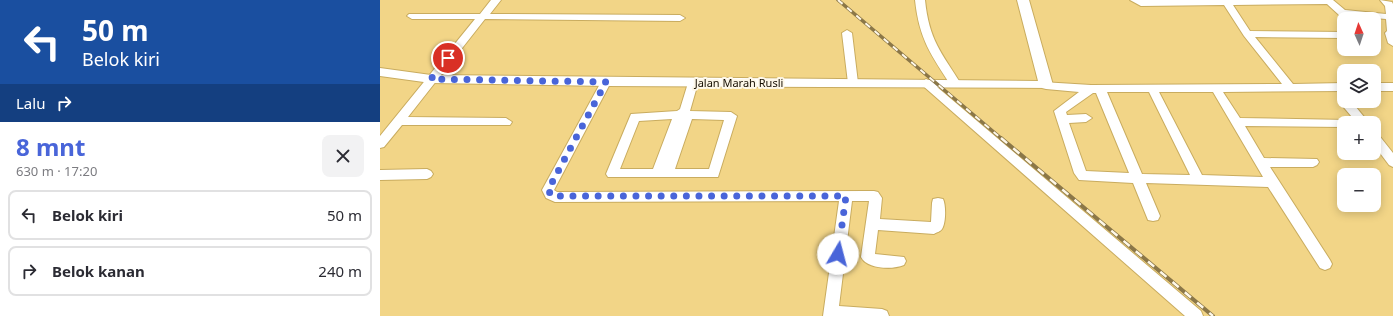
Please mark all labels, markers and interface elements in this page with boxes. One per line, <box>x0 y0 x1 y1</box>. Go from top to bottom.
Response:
text: 50 m <box>82 11 149 49</box>
north arrow <box>1337 12 1381 56</box>
map controls <box>1337 12 1381 212</box>
icon: left <box>16 16 68 68</box>
pin <box>431 41 465 75</box>
text: Belok kiri <box>82 47 160 71</box>
icon: arrive <box>437 47 459 69</box>
button: layers <box>1337 64 1381 108</box>
street label: Jalan Marah Rusli <box>694 75 783 90</box>
icon: right <box>53 92 75 114</box>
text: Lalu <box>16 93 45 113</box>
button: + <box>1337 116 1381 160</box>
text: 8 mnt <box>16 130 85 163</box>
button: close <box>322 135 364 177</box>
text: 630 m · 17:20 <box>16 162 97 180</box>
button: − <box>1337 168 1381 212</box>
icon: left <box>18 204 40 226</box>
text: Belok kiri <box>52 205 123 225</box>
text: 50 m <box>327 205 362 225</box>
position arrow <box>817 233 859 275</box>
icon: right <box>18 260 40 282</box>
text: Belok kanan <box>52 261 145 281</box>
text: 240 m <box>318 261 362 281</box>

